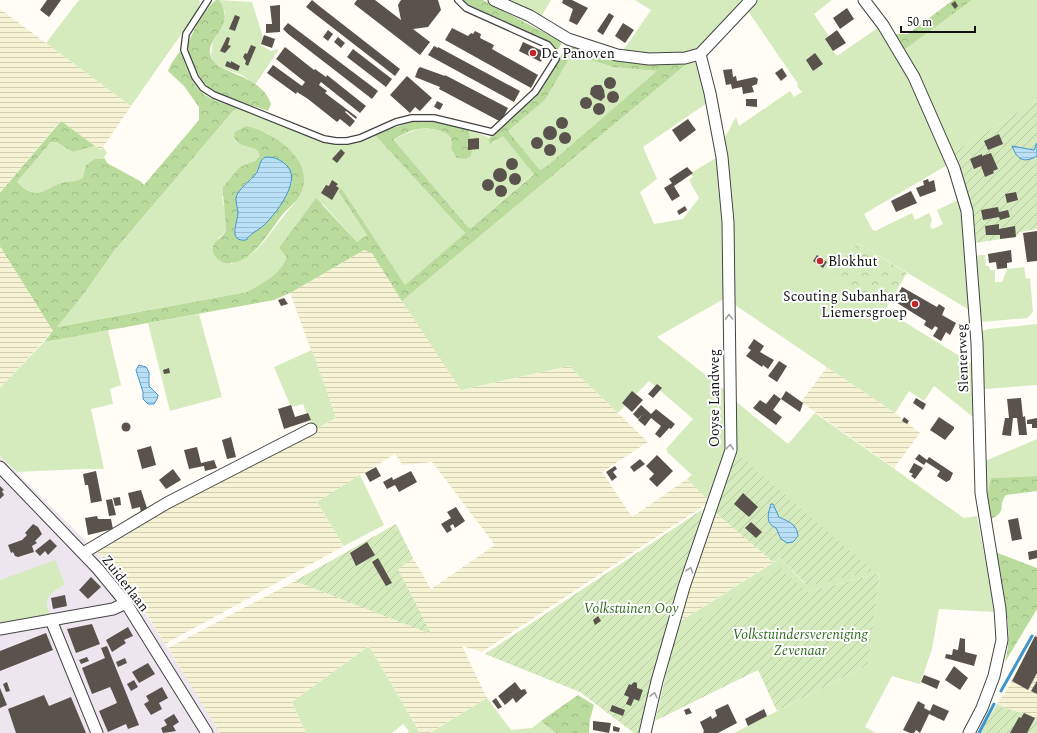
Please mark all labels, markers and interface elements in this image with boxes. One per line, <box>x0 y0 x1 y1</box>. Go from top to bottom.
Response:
scale bar <box>901 8 975 34</box>
text: 50 m <box>907 13 932 32</box>
place label: De Panoven <box>541 43 615 64</box>
marker: De Panoven <box>528 48 538 58</box>
place label: Blokhut <box>828 251 877 272</box>
marker: Blokhut <box>815 256 825 266</box>
place label: Scouting Subanhara Liemersgroep <box>783 286 907 323</box>
marker: Scouting Subanhara Liemersgroep <box>910 299 920 309</box>
one-way arrow <box>725 314 733 320</box>
street label: Slenterweg <box>951 323 974 393</box>
street label: Ooyse Landweg <box>704 349 725 447</box>
one-way arrow <box>726 444 735 450</box>
street label: Zuiderlaan <box>97 550 155 616</box>
one-way arrow <box>685 567 694 574</box>
park label: Volkstuinen Ooy <box>584 598 679 619</box>
park label: Volkstuindersvereniging Zevenaar <box>732 624 868 661</box>
one-way arrow <box>649 692 657 698</box>

